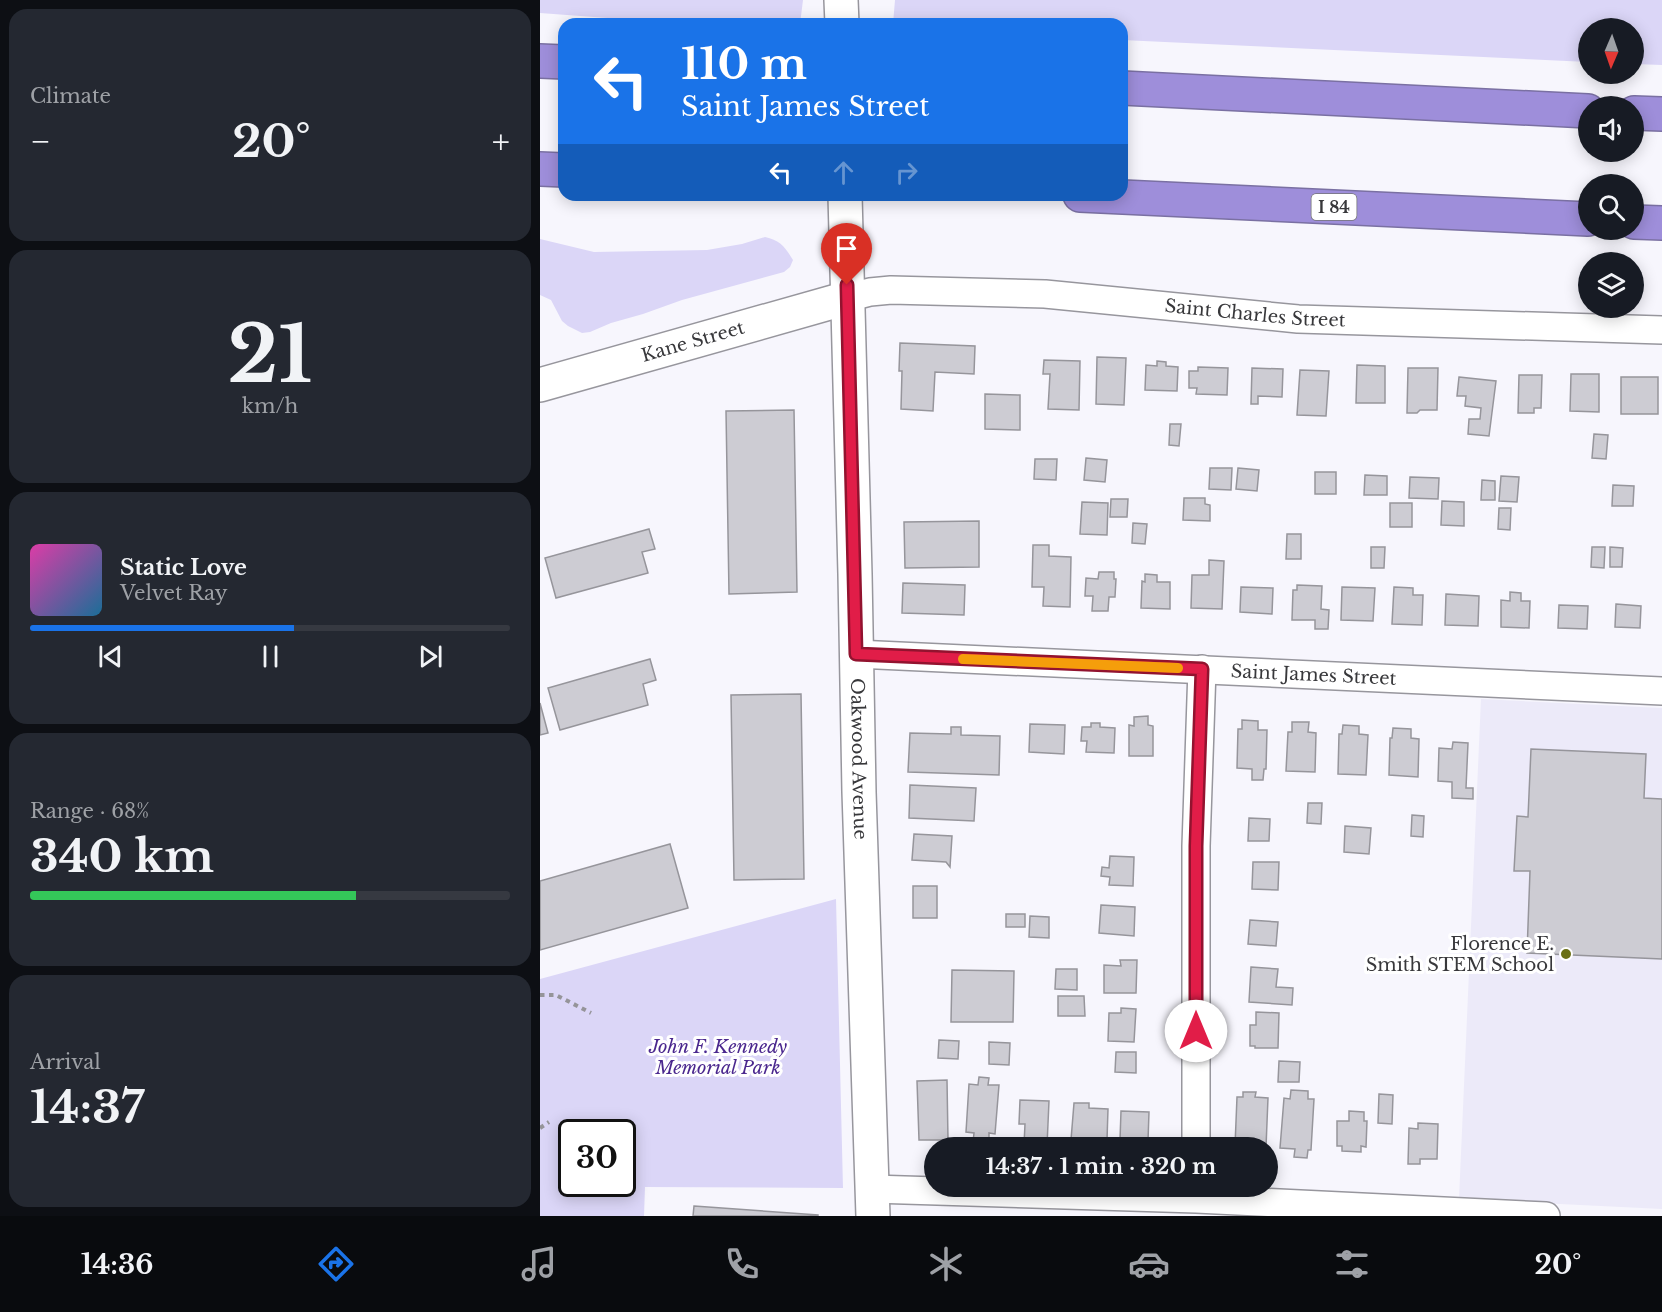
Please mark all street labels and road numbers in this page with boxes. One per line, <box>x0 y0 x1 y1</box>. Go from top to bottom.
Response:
road number: I 84 <box>1312 194 1356 220</box>
street label: Saint Charles Street <box>1164 295 1346 331</box>
street label: Kane Street <box>639 317 747 367</box>
street label: Saint James Street <box>1230 660 1397 690</box>
street label: Oakwood Avenue <box>846 678 872 840</box>

